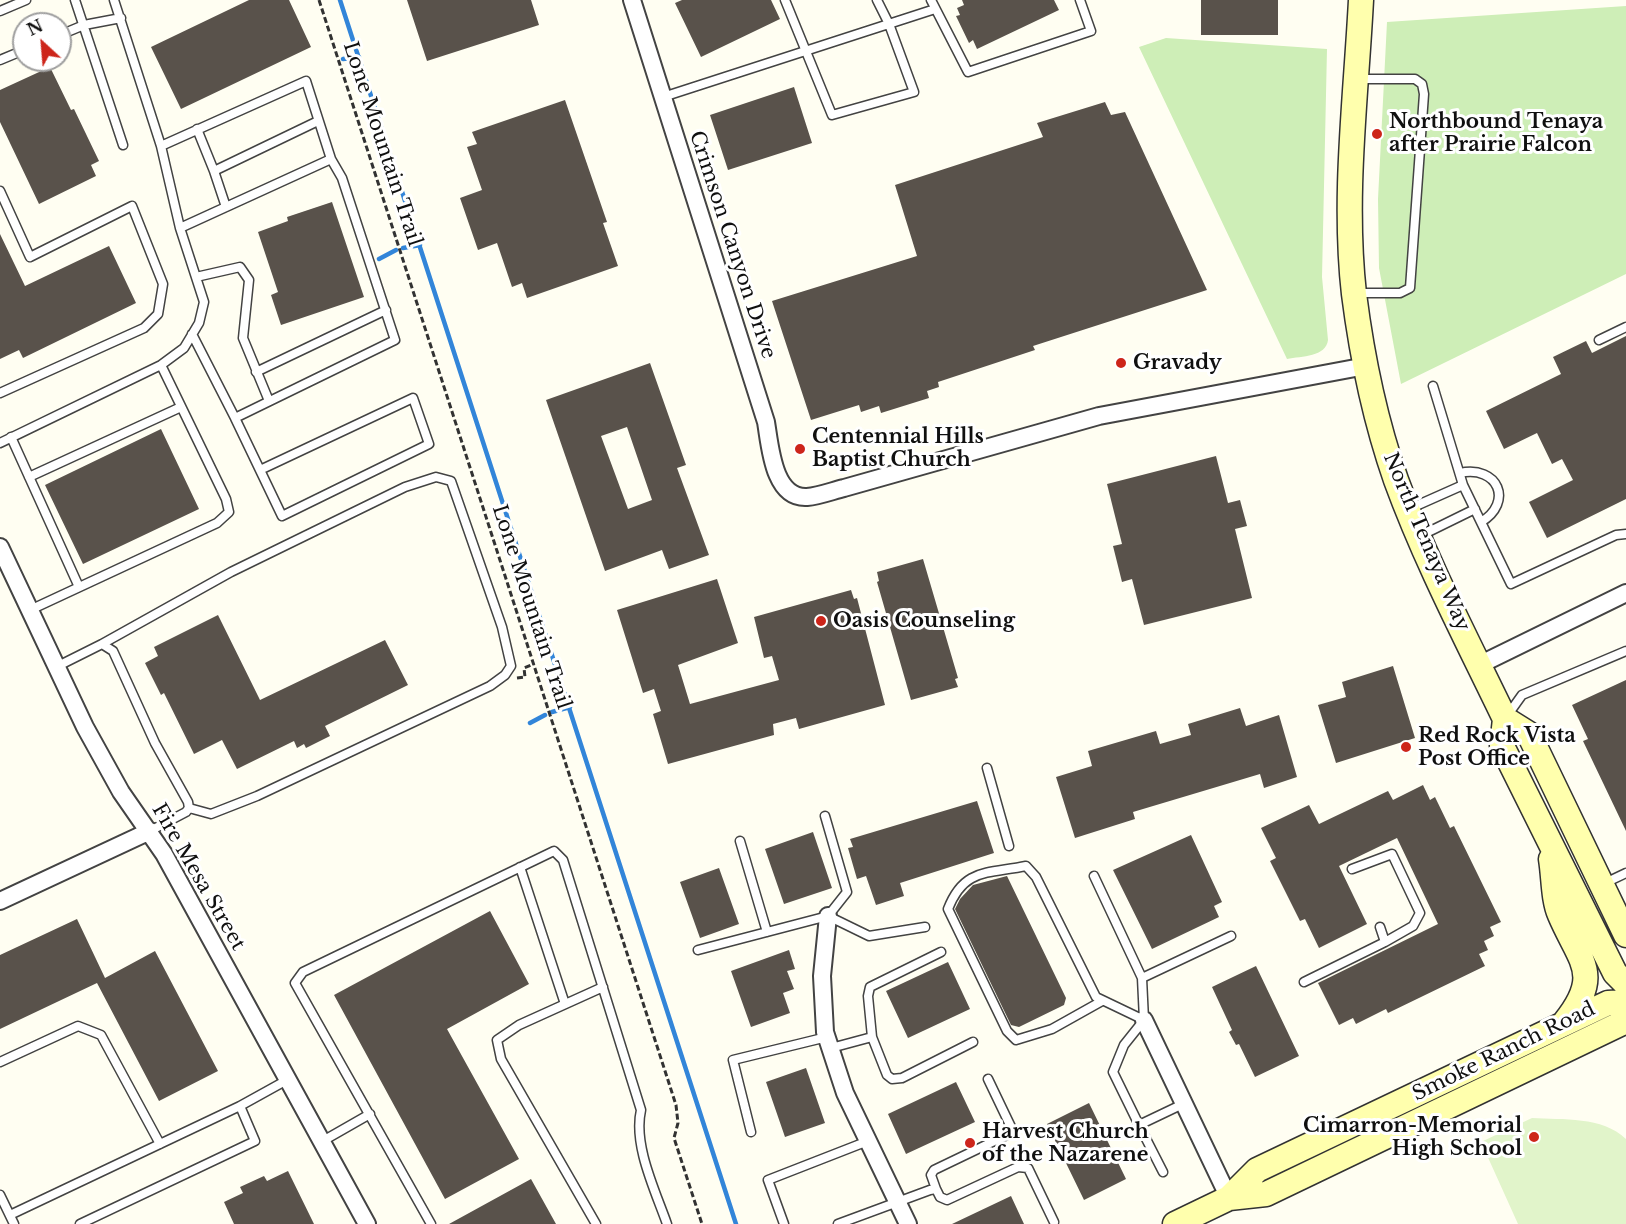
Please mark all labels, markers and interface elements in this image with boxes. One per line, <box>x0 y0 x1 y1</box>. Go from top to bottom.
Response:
north arrow <box>12 12 72 72</box>
text: N <box>24 15 46 40</box>
street label: Lone Mountain Trail <box>338 39 426 249</box>
place label: Northbound Tenaya after Prairie Falcon <box>1389 110 1603 157</box>
marker: Northbound Tenaya after Prairie Falcon <box>1370 127 1384 141</box>
street label: Crimson Canyon Drive <box>684 128 780 362</box>
place label: Gravady <box>1133 351 1222 375</box>
marker: Gravady <box>1114 356 1128 370</box>
place label: Centennial Hills Baptist Church <box>812 425 984 472</box>
marker: Centennial Hills Baptist Church <box>793 442 807 456</box>
street label: North Tenaya Way <box>1378 449 1474 635</box>
street label: Lone Mountain Trail <box>487 502 575 712</box>
place label: Oasis Counseling <box>833 609 1015 633</box>
marker: Oasis Counseling <box>814 614 828 628</box>
place label: Red Rock Vista Post Office <box>1418 724 1576 771</box>
marker: Red Rock Vista Post Office <box>1399 740 1413 754</box>
street label: Fire Mesa Street <box>146 799 250 955</box>
street label: Smoke Ranch Road <box>1409 997 1599 1107</box>
place label: Cimarron-Memorial High School <box>1303 1114 1522 1161</box>
place label: Harvest Church of the Nazarene <box>982 1120 1149 1167</box>
marker: Cimarron-Memorial High School <box>1527 1130 1541 1144</box>
marker: Harvest Church of the Nazarene <box>963 1136 977 1150</box>

